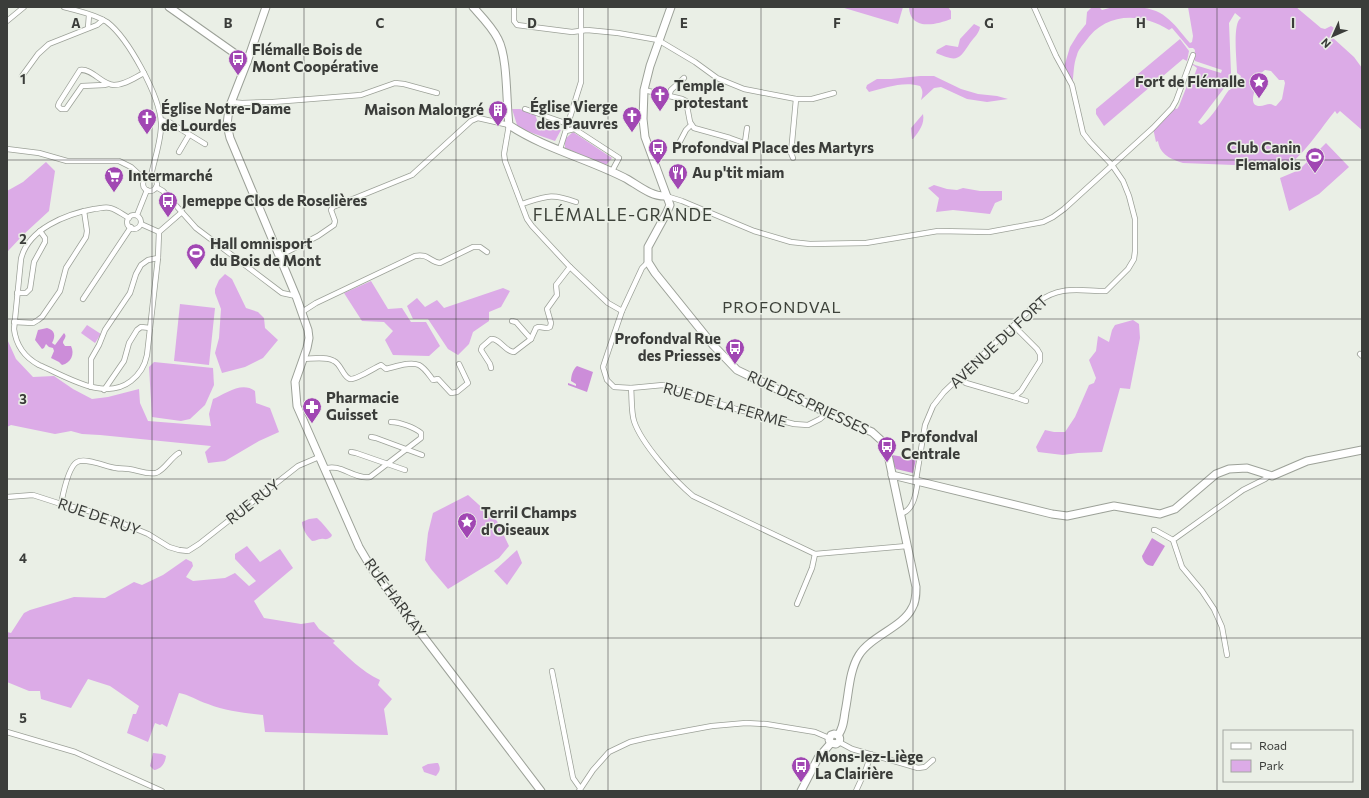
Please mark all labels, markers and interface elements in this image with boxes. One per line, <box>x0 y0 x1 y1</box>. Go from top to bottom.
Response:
text: A <box>71 15 81 31</box>
text: B <box>224 15 233 31</box>
text: C <box>376 15 385 31</box>
text: D <box>527 15 537 31</box>
text: E <box>680 15 688 31</box>
text: F <box>833 15 841 31</box>
text: G <box>984 15 994 31</box>
text: H <box>1136 15 1146 31</box>
text: I <box>1291 15 1295 31</box>
north arrow <box>1313 16 1353 56</box>
text: N <box>1318 36 1333 51</box>
place label: Flémalle Bois de Mont Coopérative <box>252 40 378 75</box>
bus stop icon: Flémalle Bois de Mont Coopérative <box>227 48 249 76</box>
text: 1 <box>20 71 26 87</box>
place icon: Fort de Flémalle <box>1248 71 1270 99</box>
place label: Fort de Flémalle <box>1135 72 1245 90</box>
place label: Temple protestant <box>674 76 748 111</box>
church icon: Temple protestant <box>649 84 671 112</box>
place label: Église Vierge des Pauvres <box>530 97 618 132</box>
place label: Église Notre-Dame de Lourdes <box>161 99 291 134</box>
building icon: Maison Malongré <box>487 99 509 127</box>
place label: Maison Malongré <box>364 100 484 118</box>
church icon: Église Vierge des Pauvres <box>621 105 643 133</box>
church icon: Église Notre-Dame de Lourdes <box>136 107 158 135</box>
bus stop icon: Profondval Place des Martyrs <box>647 137 669 165</box>
place label: Profondval Place des Martyrs <box>672 138 874 156</box>
place label: Club Canin Flemalois <box>1227 138 1301 173</box>
sports icon: Club Canin Flemalois <box>1304 146 1326 174</box>
restaurant icon: Au p'tit miam <box>667 162 689 190</box>
place label: Au p'tit miam <box>692 163 784 181</box>
supermarket icon: Intermarché <box>103 165 125 193</box>
place label: Intermarché <box>128 166 213 184</box>
bus stop icon: Jemeppe Clos de Roselières <box>157 190 179 218</box>
place label: Jemeppe Clos de Roselières <box>182 191 367 209</box>
district label: FLÉMALLE-GRANDE <box>533 204 713 225</box>
text: 2 <box>19 231 27 247</box>
place label: Hall omnisport du Bois de Mont <box>210 234 321 269</box>
sports icon: Hall omnisport du Bois de Mont <box>185 242 207 270</box>
street label: AVENUE DU FORT <box>946 291 1051 391</box>
district label: PROFONDVAL <box>722 297 842 316</box>
place label: Profondval Rue des Priesses <box>615 329 721 364</box>
bus stop icon: Profondval Rue des Priesses <box>724 337 746 365</box>
street label: RUE DES PRIESSES <box>745 366 872 438</box>
street label: RUE DE LA FERME <box>661 378 789 430</box>
place label: Pharmacie Guisset <box>326 388 399 423</box>
text: 3 <box>19 391 27 407</box>
pharmacy icon: Pharmacie Guisset <box>301 396 323 424</box>
place label: Profondval Centrale <box>901 427 978 462</box>
bus stop icon: Profondval Centrale <box>876 435 898 463</box>
street label: RUE RUY <box>222 475 283 528</box>
street label: RUE DE RUY <box>56 494 143 539</box>
place label: Terril Champs d'Oiseaux <box>481 503 577 538</box>
place icon: Terril Champs d'Oiseaux <box>456 511 478 539</box>
text: 4 <box>19 550 27 566</box>
street label: RUE HARKAY <box>361 555 431 640</box>
text: 5 <box>19 710 27 726</box>
legend <box>1223 730 1353 782</box>
text: Road <box>1259 738 1287 752</box>
place label: Mons-lez-Liège La Clairière <box>815 747 923 782</box>
bus stop icon: Mons-lez-Liège La Clairière <box>790 755 812 783</box>
text: Park <box>1259 758 1285 772</box>

